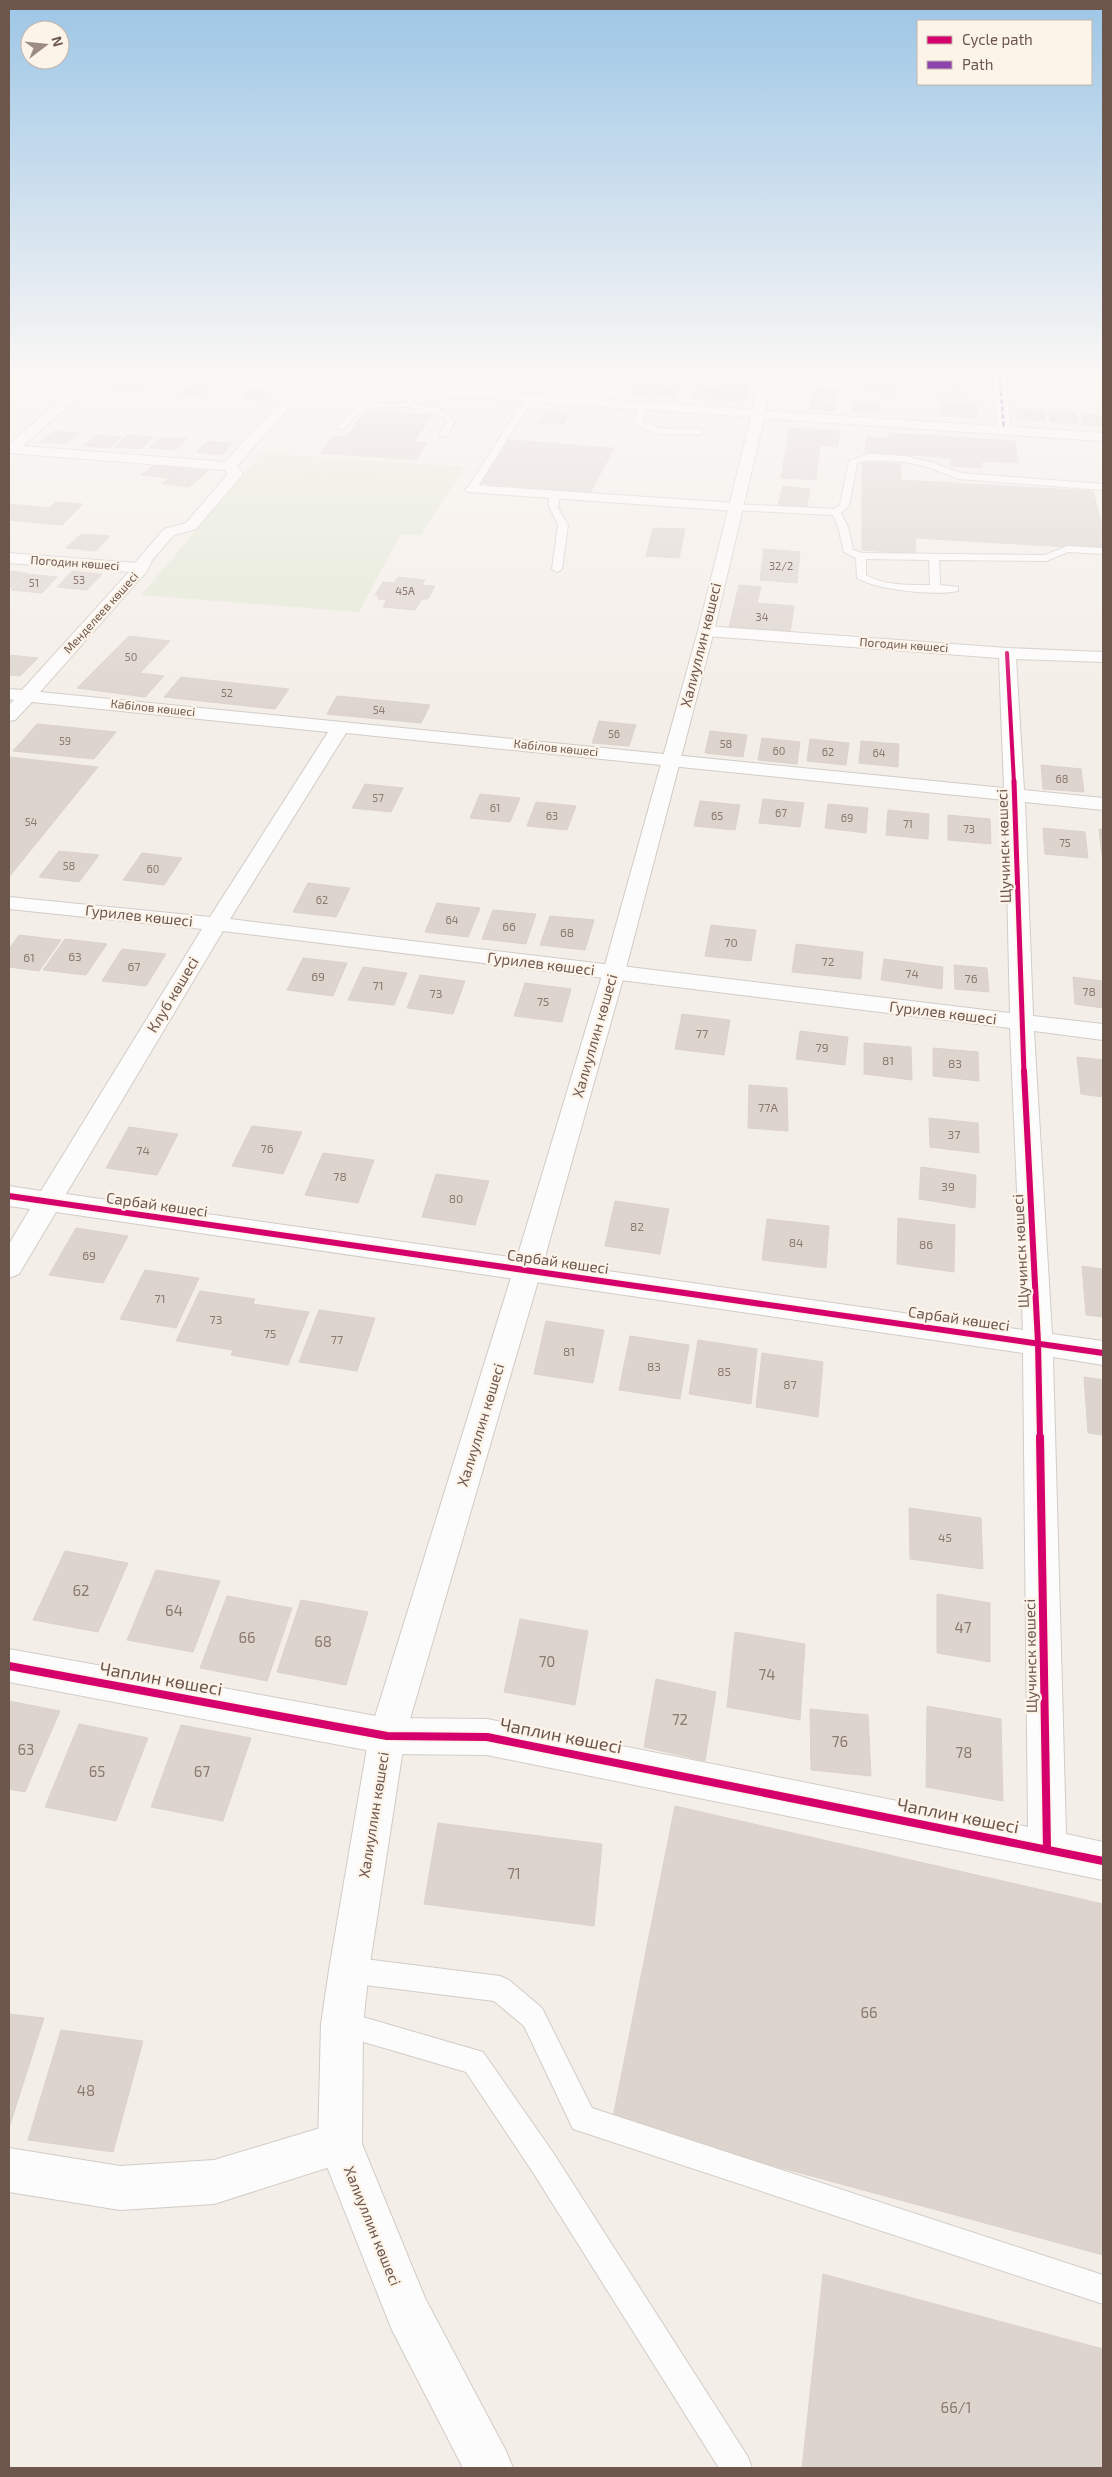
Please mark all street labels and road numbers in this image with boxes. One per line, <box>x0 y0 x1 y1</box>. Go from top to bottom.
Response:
street label: Погодин көшесі <box>30 552 120 572</box>
street label: Менделеев көшесі <box>60 569 141 656</box>
street label: Халиуллин көшесі <box>676 581 725 709</box>
street label: Погодин көшесі <box>859 634 949 654</box>
street label: Кабілов көшесі <box>110 696 196 718</box>
street label: Кабілов көшесі <box>513 736 599 758</box>
street label: Щучинск көшесі <box>992 789 1015 903</box>
street label: Гурилев көшесі <box>84 900 194 931</box>
street label: Гурилев көшесі <box>486 947 596 980</box>
street label: Клуб көшесі <box>142 953 203 1036</box>
street label: Халиуллин көшесі <box>568 972 621 1100</box>
street label: Гурилев көшесі <box>888 996 998 1029</box>
street label: Сарбай көшесі <box>105 1188 209 1220</box>
street label: Щучинск көшесі <box>1008 1193 1033 1309</box>
street label: Сарбай көшесі <box>506 1245 610 1277</box>
street label: Сарбай көшесі <box>907 1302 1011 1334</box>
street label: Халиуллин көшесі <box>453 1361 508 1489</box>
street label: Щучинск көшесі <box>1020 1599 1041 1713</box>
street label: Чаплин көшесі <box>98 1656 224 1700</box>
street label: Чаплин көшесі <box>498 1712 624 1758</box>
street label: Халиуллин көшесі <box>354 1750 393 1880</box>
street label: Чаплин көшесі <box>895 1792 1021 1838</box>
street label: Халиуллин көшесі <box>340 2163 405 2289</box>

